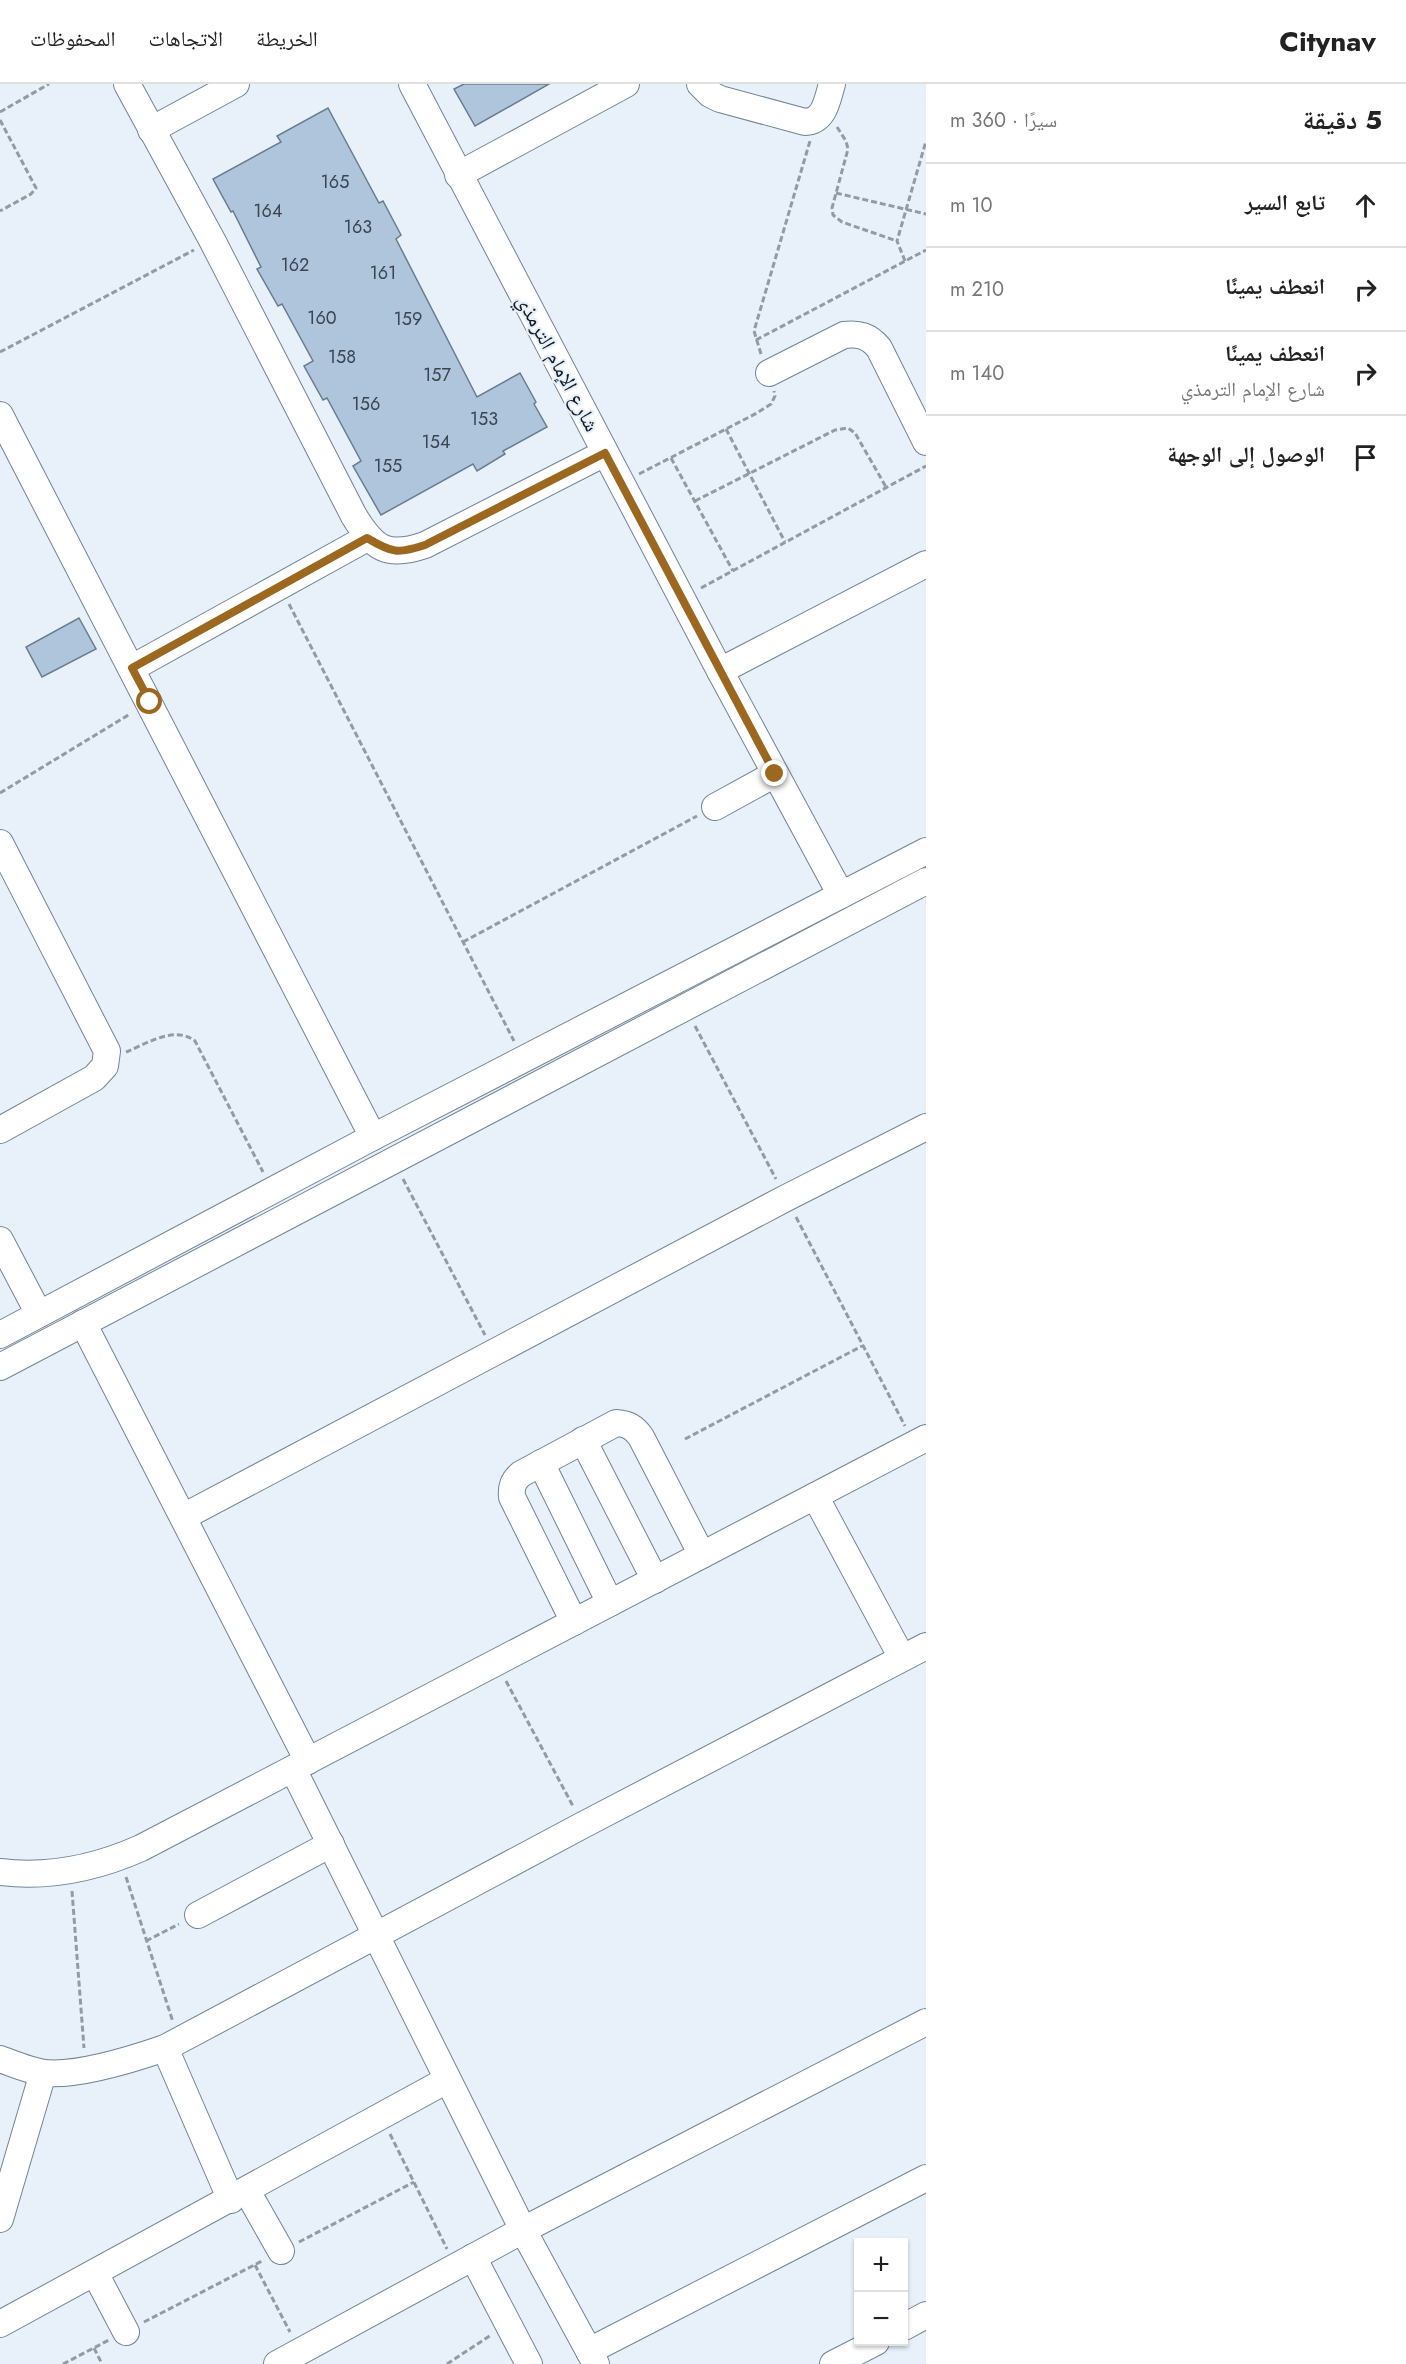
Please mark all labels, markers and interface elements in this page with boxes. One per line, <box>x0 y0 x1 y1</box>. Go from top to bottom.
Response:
text: Citynav <box>1279 21 1376 62</box>
text: المحفوظات <box>30 24 115 54</box>
text: الاتجاهات <box>148 24 223 54</box>
text: الخريطة <box>256 24 318 54</box>
text: 5 دقيقة <box>1303 101 1382 139</box>
text: سيرًا · 360 m <box>950 106 1057 135</box>
house number: 165 <box>321 169 349 195</box>
text: تابع السير <box>1245 186 1325 218</box>
icon: ahead <box>1349 189 1382 222</box>
text: 10 m <box>950 191 993 220</box>
house number: 164 <box>254 198 282 224</box>
house number: 163 <box>344 214 372 240</box>
house number: 162 <box>281 252 309 278</box>
house number: 161 <box>370 260 396 286</box>
text: انعطف يمينًا <box>1225 270 1325 302</box>
icon: right <box>1349 273 1382 306</box>
text: 210 m <box>950 275 1004 304</box>
street label: شارع الإمام الترمذي <box>508 289 607 438</box>
house number: 160 <box>307 305 337 331</box>
house number: 159 <box>394 306 422 332</box>
text: انعطف يمينًا <box>1225 337 1325 369</box>
house number: 158 <box>328 344 356 370</box>
icon: right <box>1349 357 1382 390</box>
text: 140 m <box>950 359 1004 388</box>
house number: 157 <box>423 362 451 388</box>
text: شارع الإمام الترمذي <box>1181 375 1325 404</box>
house number: 156 <box>352 391 380 417</box>
house number: 153 <box>470 406 498 432</box>
house number: 154 <box>422 429 450 455</box>
text: الوصول إلى الوجهة <box>1167 438 1325 470</box>
icon: arrive <box>1349 441 1382 474</box>
house number: 155 <box>374 453 402 479</box>
route start <box>136 688 162 714</box>
route end <box>761 760 787 786</box>
map controls <box>854 2238 908 2346</box>
button: + <box>854 2238 908 2292</box>
button: − <box>854 2292 908 2346</box>

